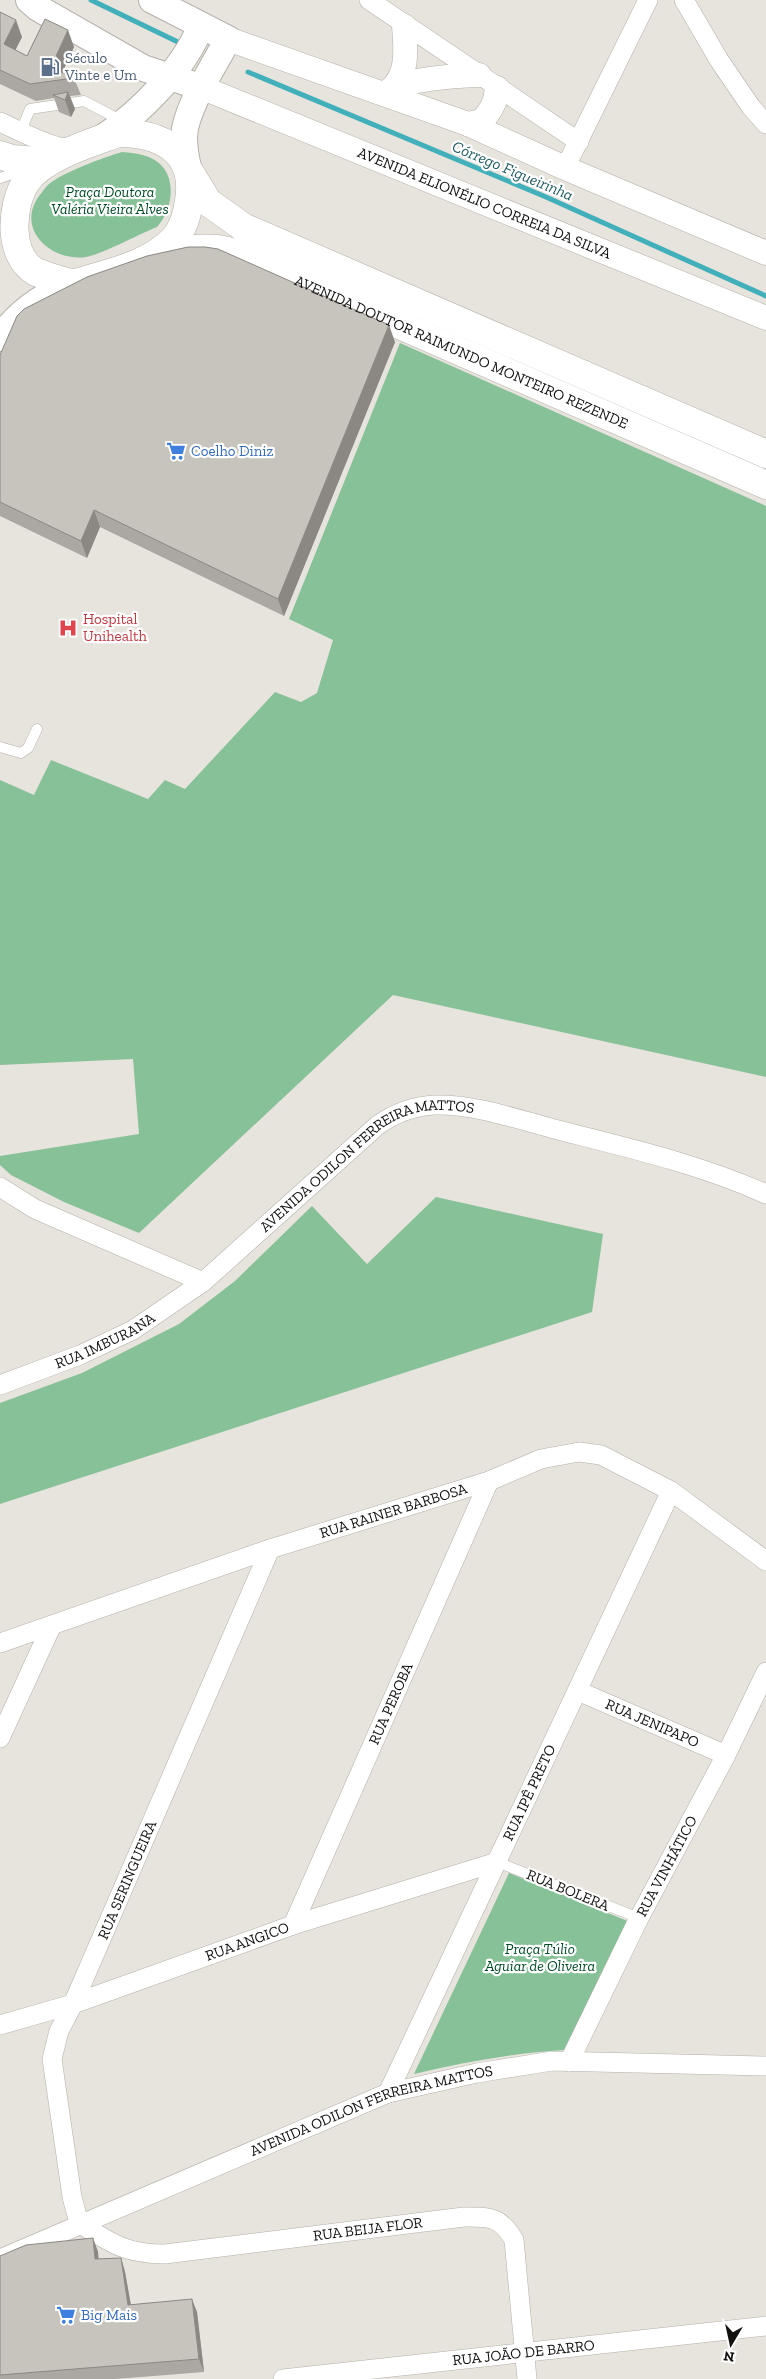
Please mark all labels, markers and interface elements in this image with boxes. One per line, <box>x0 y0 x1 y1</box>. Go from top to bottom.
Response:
place label: Século Vinte e Um <box>64 49 137 84</box>
fuel station icon: Século Vinte e Um <box>39 56 61 78</box>
water label: Córrego Figueirinha <box>449 136 576 205</box>
street label: AVENIDA ELIONÉLIO CORREIA DA SILVA <box>355 143 614 263</box>
park label: Praça Doutora Valéria Vieira Alves <box>51 183 169 218</box>
street label: AVENIDA DOUTOR RAIMUNDO MONTEIRO REZENDE <box>292 272 631 433</box>
supermarket icon: Coelho Diniz <box>165 440 187 462</box>
place label: Coelho Diniz <box>191 442 273 460</box>
place label: Hospital Unihealth <box>83 610 147 645</box>
hospital icon: Hospital Unihealth <box>57 617 79 639</box>
street label: AVENIDA ODILON FERREIRA MATTOS <box>256 1096 476 1236</box>
street label: RUA IMBURANA <box>52 1309 159 1373</box>
street label: RUA RAINER BARBOSA <box>317 1479 470 1542</box>
street label: RUA PEROBA <box>365 1660 417 1747</box>
street label: RUA JENIPAPO <box>603 1695 702 1751</box>
street label: RUA IPÊ PRETO <box>499 1741 560 1844</box>
street label: RUA VINHÁTICO <box>632 1812 701 1920</box>
street label: RUA SERINGUEIRA <box>94 1818 160 1942</box>
street label: RUA BOLERA <box>524 1865 612 1915</box>
street label: RUA ANGICO <box>203 1918 292 1965</box>
park label: Praça Túlio Aguiar de Oliveira <box>484 1940 595 1975</box>
street label: AVENIDA ODILON FERREIRA MATTOS <box>247 2062 494 2160</box>
street label: RUA BEIJA FLOR <box>312 2213 424 2245</box>
supermarket icon: Big Mais <box>55 2304 77 2326</box>
place label: Big Mais <box>81 2306 137 2324</box>
north arrow <box>706 2319 756 2369</box>
street label: RUA JOÃO DE BARRO <box>452 2336 596 2369</box>
text: N <box>722 2347 736 2366</box>

